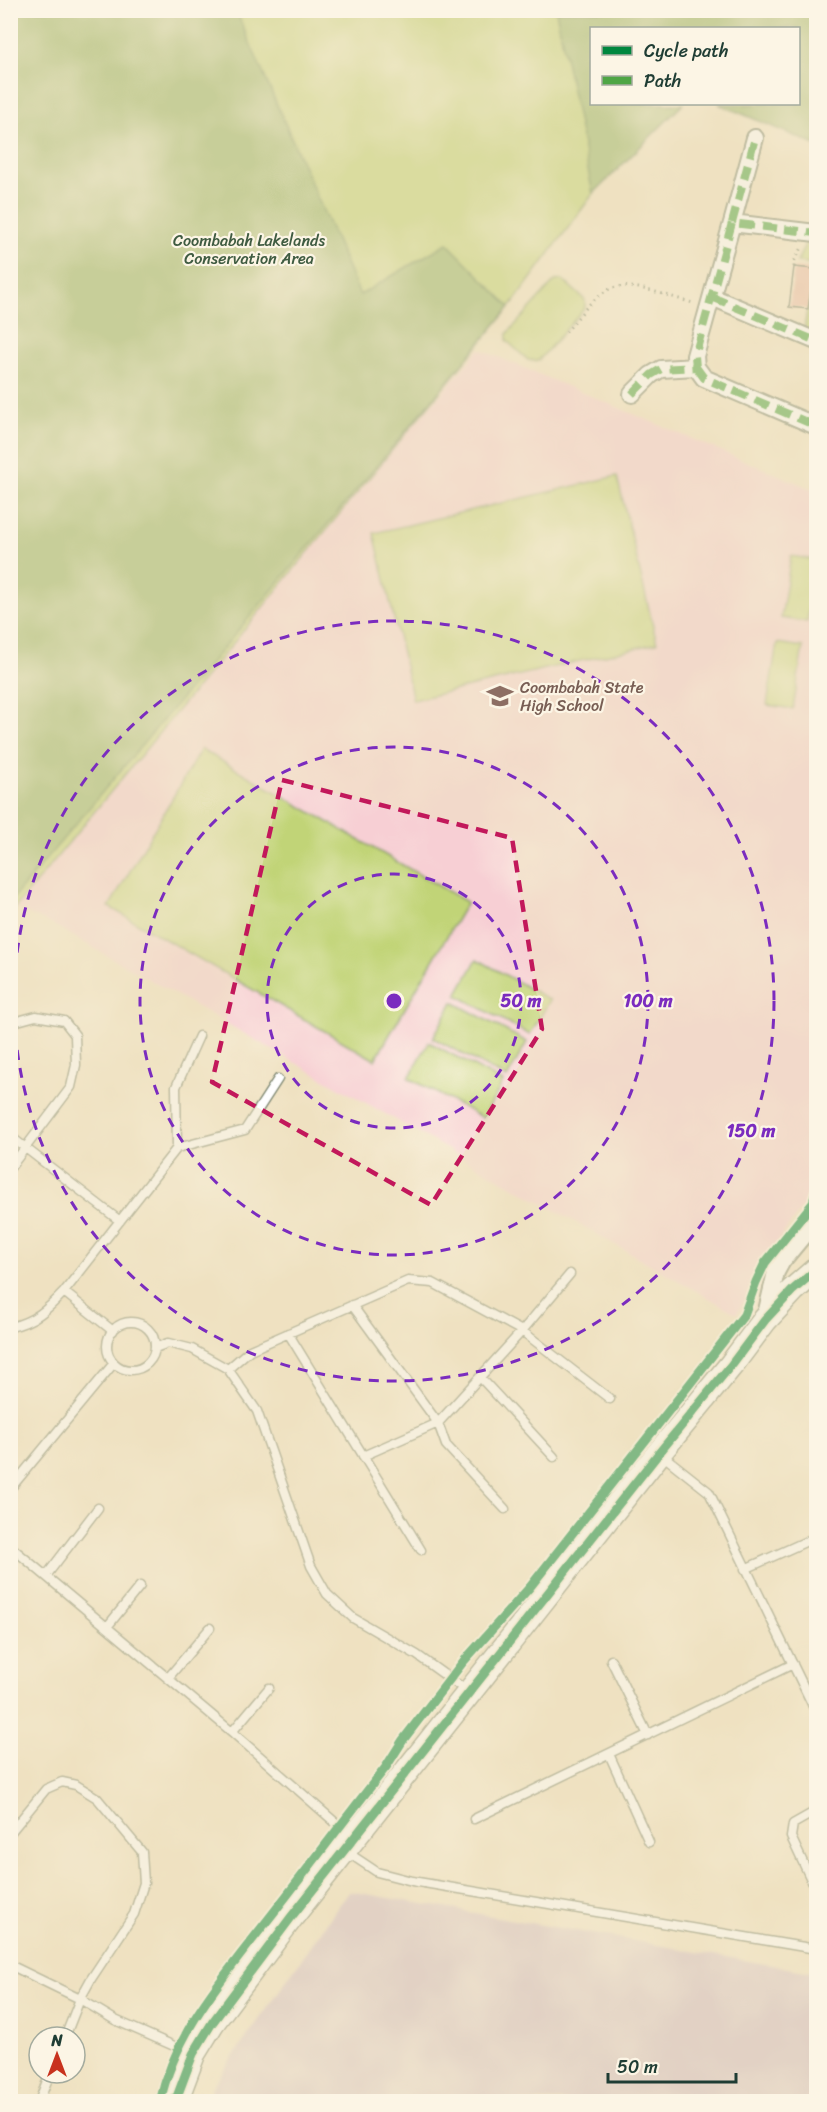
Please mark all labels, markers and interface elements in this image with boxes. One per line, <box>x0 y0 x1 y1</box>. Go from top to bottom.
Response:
legend <box>590 27 800 105</box>
text: Cycle path <box>644 35 728 67</box>
text: Path <box>644 65 681 97</box>
park label: Coombabah Lakelands Conservation Area <box>173 226 325 273</box>
place label: Coombabah State High School <box>520 673 644 720</box>
school or university icon: Coombabah State High School <box>485 681 515 711</box>
text: 50 m <box>501 985 542 1017</box>
text: 100 m <box>624 985 673 1017</box>
centre of rings <box>384 991 404 1011</box>
text: 150 m <box>727 1115 775 1147</box>
north arrow <box>27 2025 87 2085</box>
text: N <box>50 2026 63 2055</box>
scale bar <box>608 2046 736 2084</box>
text: 50 m <box>617 2051 658 2083</box>

